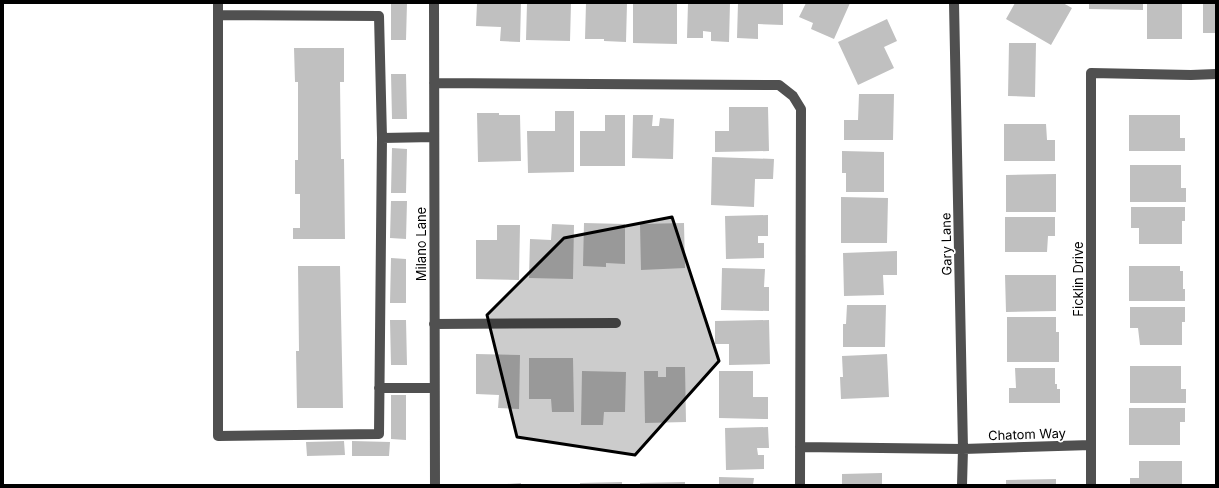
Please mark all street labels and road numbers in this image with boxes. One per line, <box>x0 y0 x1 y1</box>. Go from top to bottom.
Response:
street label: Milano Lane <box>413 207 429 281</box>
street label: Gary Lane <box>937 212 955 276</box>
street label: Ficklin Drive <box>1070 241 1086 317</box>
street label: Chatom Way <box>988 425 1066 443</box>

